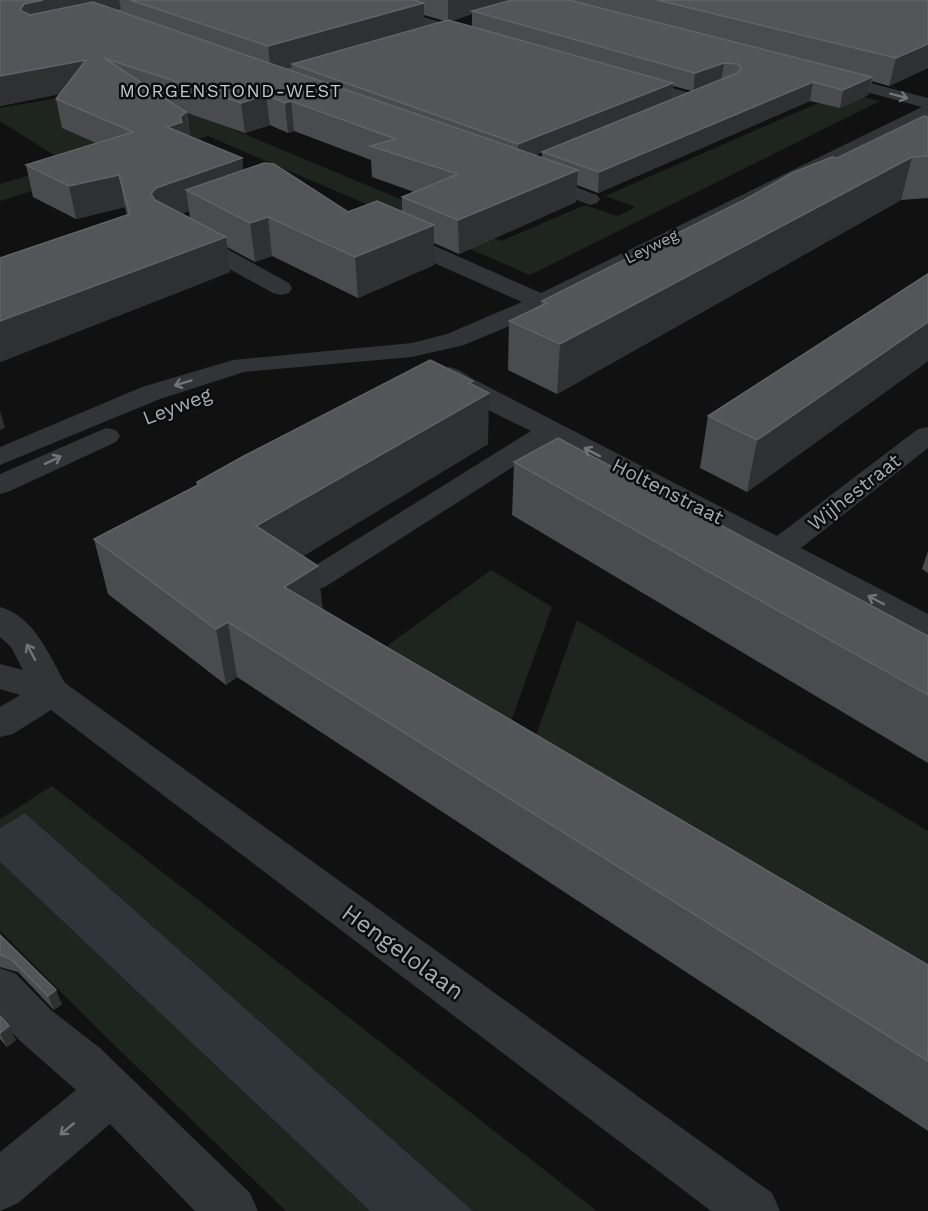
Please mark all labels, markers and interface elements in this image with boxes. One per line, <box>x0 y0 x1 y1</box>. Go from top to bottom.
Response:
district label: MORGENSTOND-WEST <box>120 80 342 101</box>
one-way arrow <box>889 90 908 102</box>
street label: Leyweg <box>621 225 682 268</box>
one-way arrow <box>174 378 193 389</box>
street label: Leyweg <box>139 382 215 430</box>
one-way arrow <box>583 446 601 457</box>
street label: Wijhestraat <box>803 448 906 536</box>
street label: Holtenstraat <box>608 453 728 530</box>
one-way arrow <box>44 454 62 465</box>
one-way arrow <box>868 594 886 605</box>
one-way arrow <box>25 644 37 661</box>
street label: Hengelolaan <box>337 898 469 1006</box>
one-way arrow <box>60 1122 75 1136</box>

